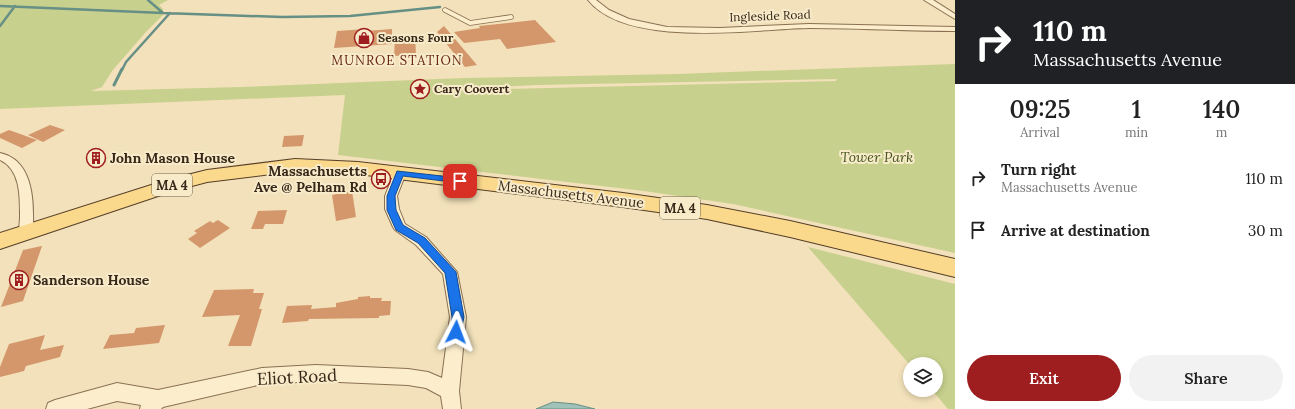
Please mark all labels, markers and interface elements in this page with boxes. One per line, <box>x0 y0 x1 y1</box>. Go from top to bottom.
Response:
street label: Ingleside Road <box>729 7 811 24</box>
text: 110 m <box>1033 13 1107 49</box>
icon: right <box>967 16 1019 68</box>
shop icon: Seasons Four <box>353 27 375 49</box>
place label: Seasons Four <box>378 30 454 45</box>
text: Massachusetts Avenue <box>1033 48 1222 71</box>
district label: MUNROE STATION <box>331 52 463 69</box>
place icon: Cary Coovert <box>409 78 431 100</box>
place label: Cary Coovert <box>434 81 511 96</box>
text: 09:25 <box>1010 94 1070 125</box>
text: 1 <box>1132 94 1141 125</box>
text: 140 <box>1203 94 1240 125</box>
text: Arrival <box>1020 124 1060 141</box>
text: min <box>1125 124 1148 141</box>
text: m <box>1216 124 1227 141</box>
building icon: John Mason House <box>85 147 107 169</box>
park label: Tower Park <box>841 148 913 166</box>
place label: John Mason House <box>110 149 236 167</box>
text: Turn right <box>1001 160 1077 179</box>
place label: Massachusetts Ave @ Pelham Rd <box>254 162 367 196</box>
pin <box>443 164 477 198</box>
icon: right <box>967 167 989 189</box>
bus stop icon: Massachusetts Ave @ Pelham Rd <box>370 168 392 190</box>
text: 110 m <box>1245 169 1283 188</box>
icon: arrive <box>449 170 471 192</box>
road number: MA 4 <box>152 174 192 196</box>
street label: Massachusetts Avenue <box>497 176 645 212</box>
text: Massachusetts Avenue <box>1001 179 1138 196</box>
road number: MA 4 <box>660 197 700 219</box>
icon: arrive <box>967 219 989 241</box>
text: Arrive at destination <box>1001 221 1150 240</box>
text: 30 m <box>1248 221 1283 240</box>
building icon: Sanderson House <box>8 269 30 291</box>
place label: Sanderson House <box>33 271 150 289</box>
position arrow <box>435 311 477 353</box>
button: Exit <box>967 355 1121 401</box>
button: Share <box>1129 355 1283 401</box>
map controls <box>903 357 943 397</box>
button: layers <box>903 357 943 397</box>
street label: Eliot Road <box>256 364 338 390</box>

